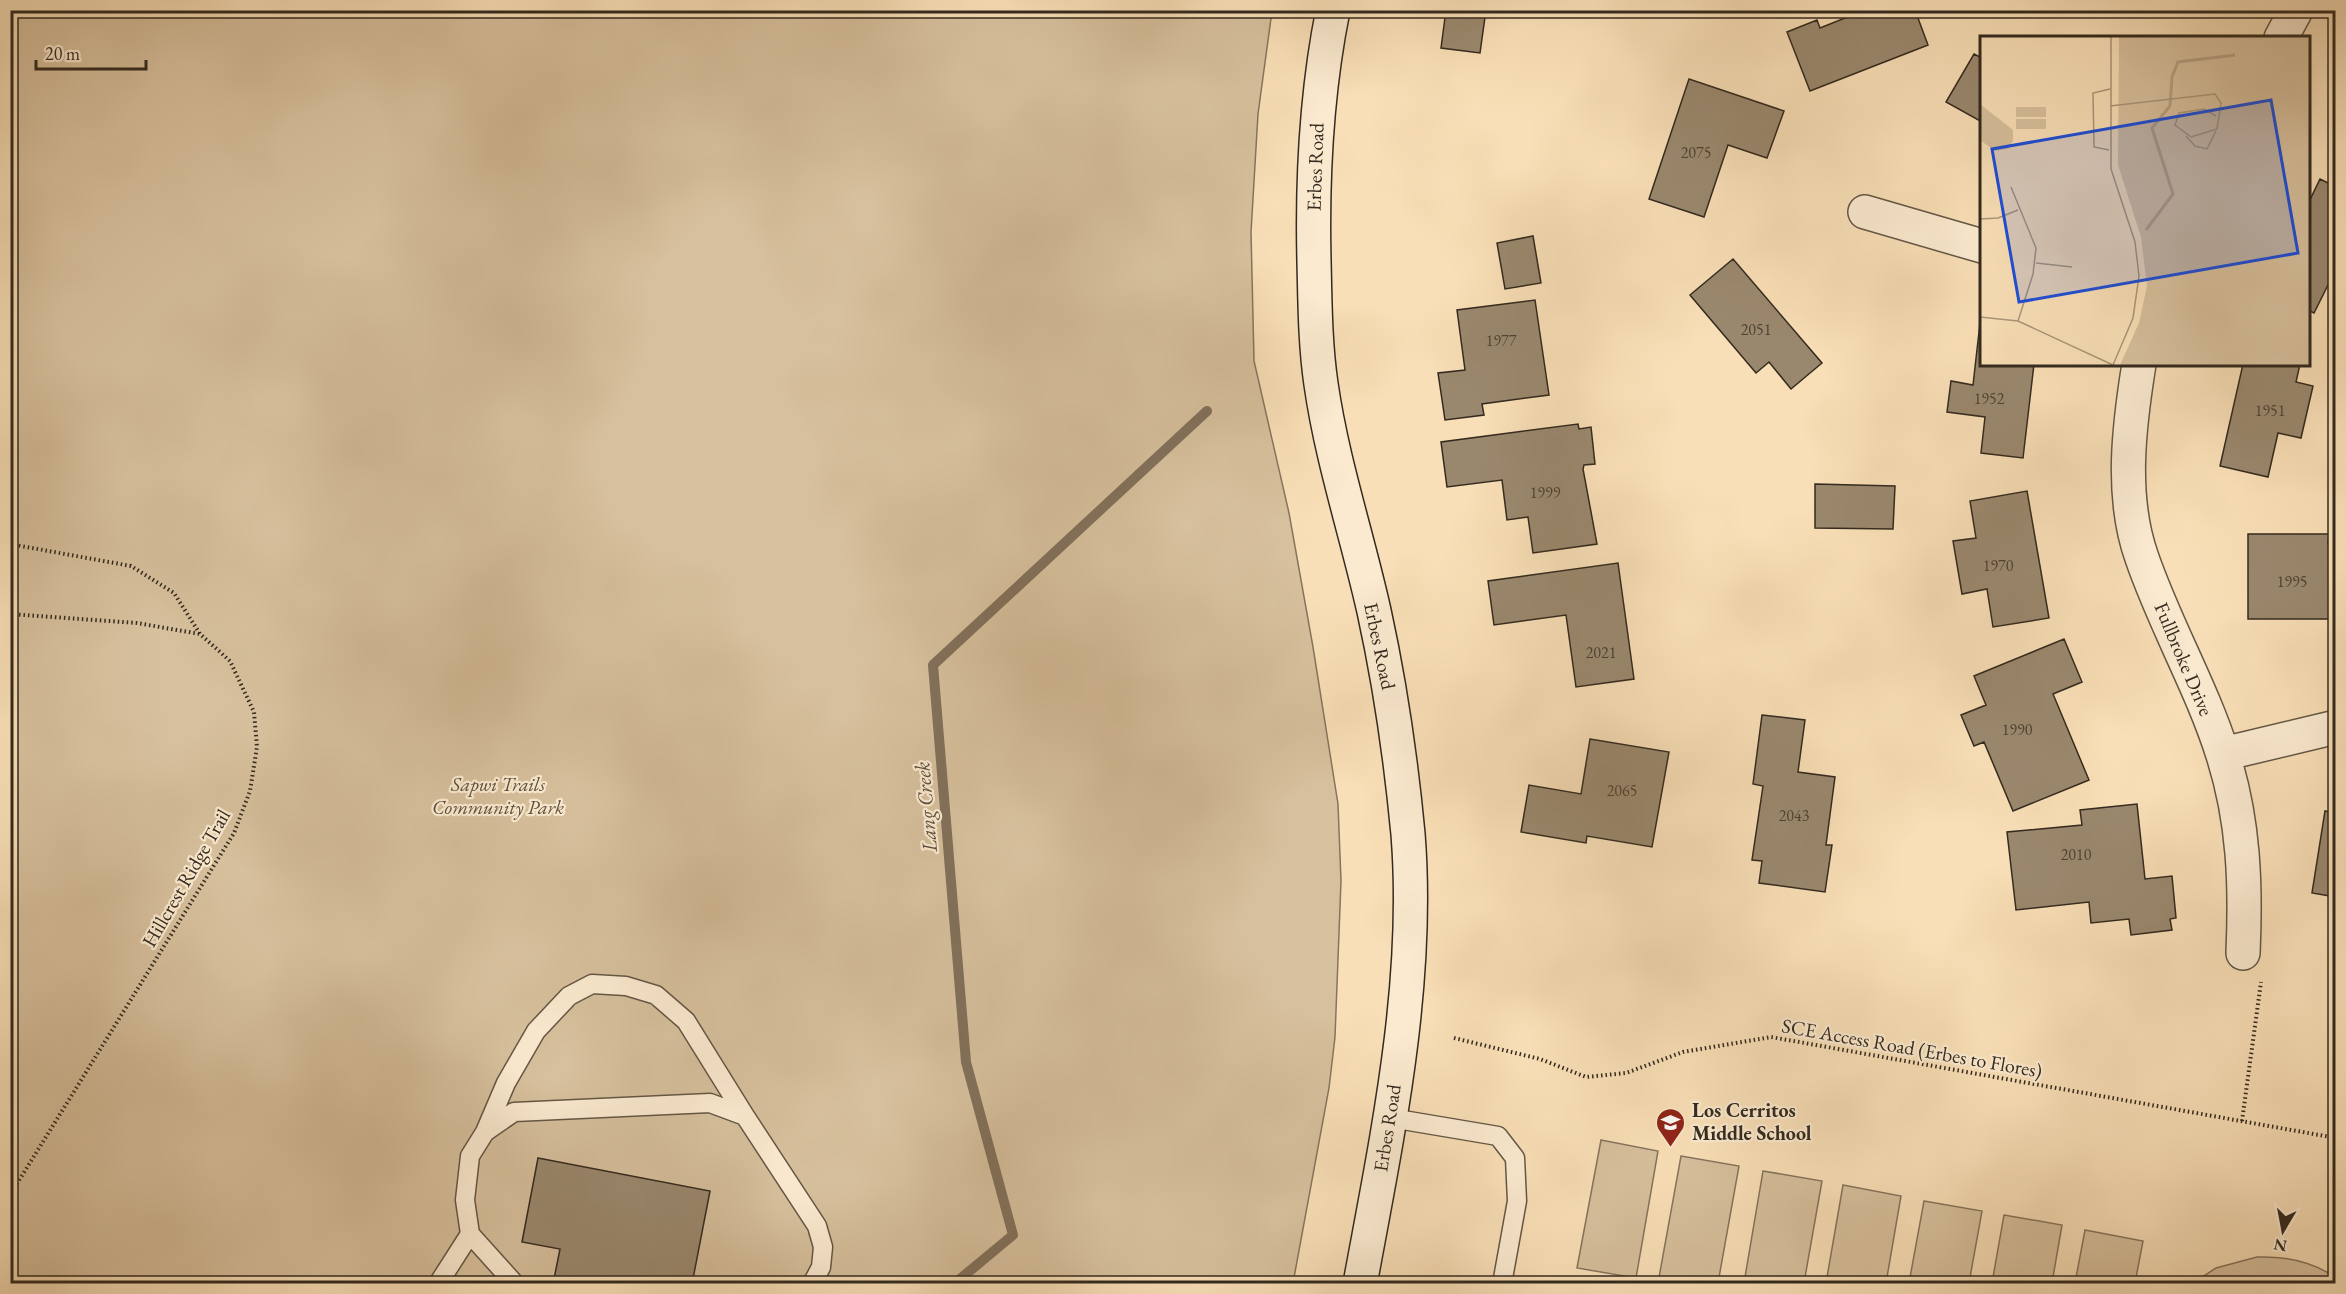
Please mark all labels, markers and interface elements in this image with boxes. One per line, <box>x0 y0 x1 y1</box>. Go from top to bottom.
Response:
scale bar <box>36 33 146 71</box>
inset map <box>1980 36 2310 366</box>
text: 20 m <box>45 42 80 65</box>
street label: Erbes Road <box>1300 122 1330 212</box>
house number: 2075 <box>1681 142 1711 163</box>
house number: 2051 <box>1741 319 1771 340</box>
house number: 1977 <box>1486 330 1517 351</box>
house number: 1952 <box>1974 388 2005 409</box>
house number: 1951 <box>2255 400 2285 421</box>
house number: 1999 <box>1530 482 1561 503</box>
house number: 1970 <box>1983 555 2014 576</box>
house number: 1995 <box>2277 571 2307 592</box>
street label: Fullbroke Drive <box>2148 598 2220 720</box>
street label: Erbes Road <box>1358 600 1402 693</box>
house number: 2021 <box>1586 642 1616 663</box>
house number: 1990 <box>2002 719 2033 740</box>
water label: Lang Creek <box>908 760 943 854</box>
park label: Sapwi Trails Community Park <box>432 771 564 820</box>
house number: 2065 <box>1607 780 1637 801</box>
street label: Hillcrest Ridge Trail <box>136 804 236 952</box>
house number: 2043 <box>1779 805 1810 826</box>
house number: 2010 <box>2061 844 2092 865</box>
street label: SCE Access Road (Erbes to Flores) <box>1780 1012 2044 1084</box>
street label: Erbes Road <box>1367 1081 1407 1174</box>
place label: Los Cerritos Middle School <box>1692 1097 1812 1146</box>
school or university icon: Los Cerritos Middle School <box>1655 1106 1687 1148</box>
north arrow <box>2253 1201 2313 1261</box>
text: N <box>2272 1234 2289 1257</box>

